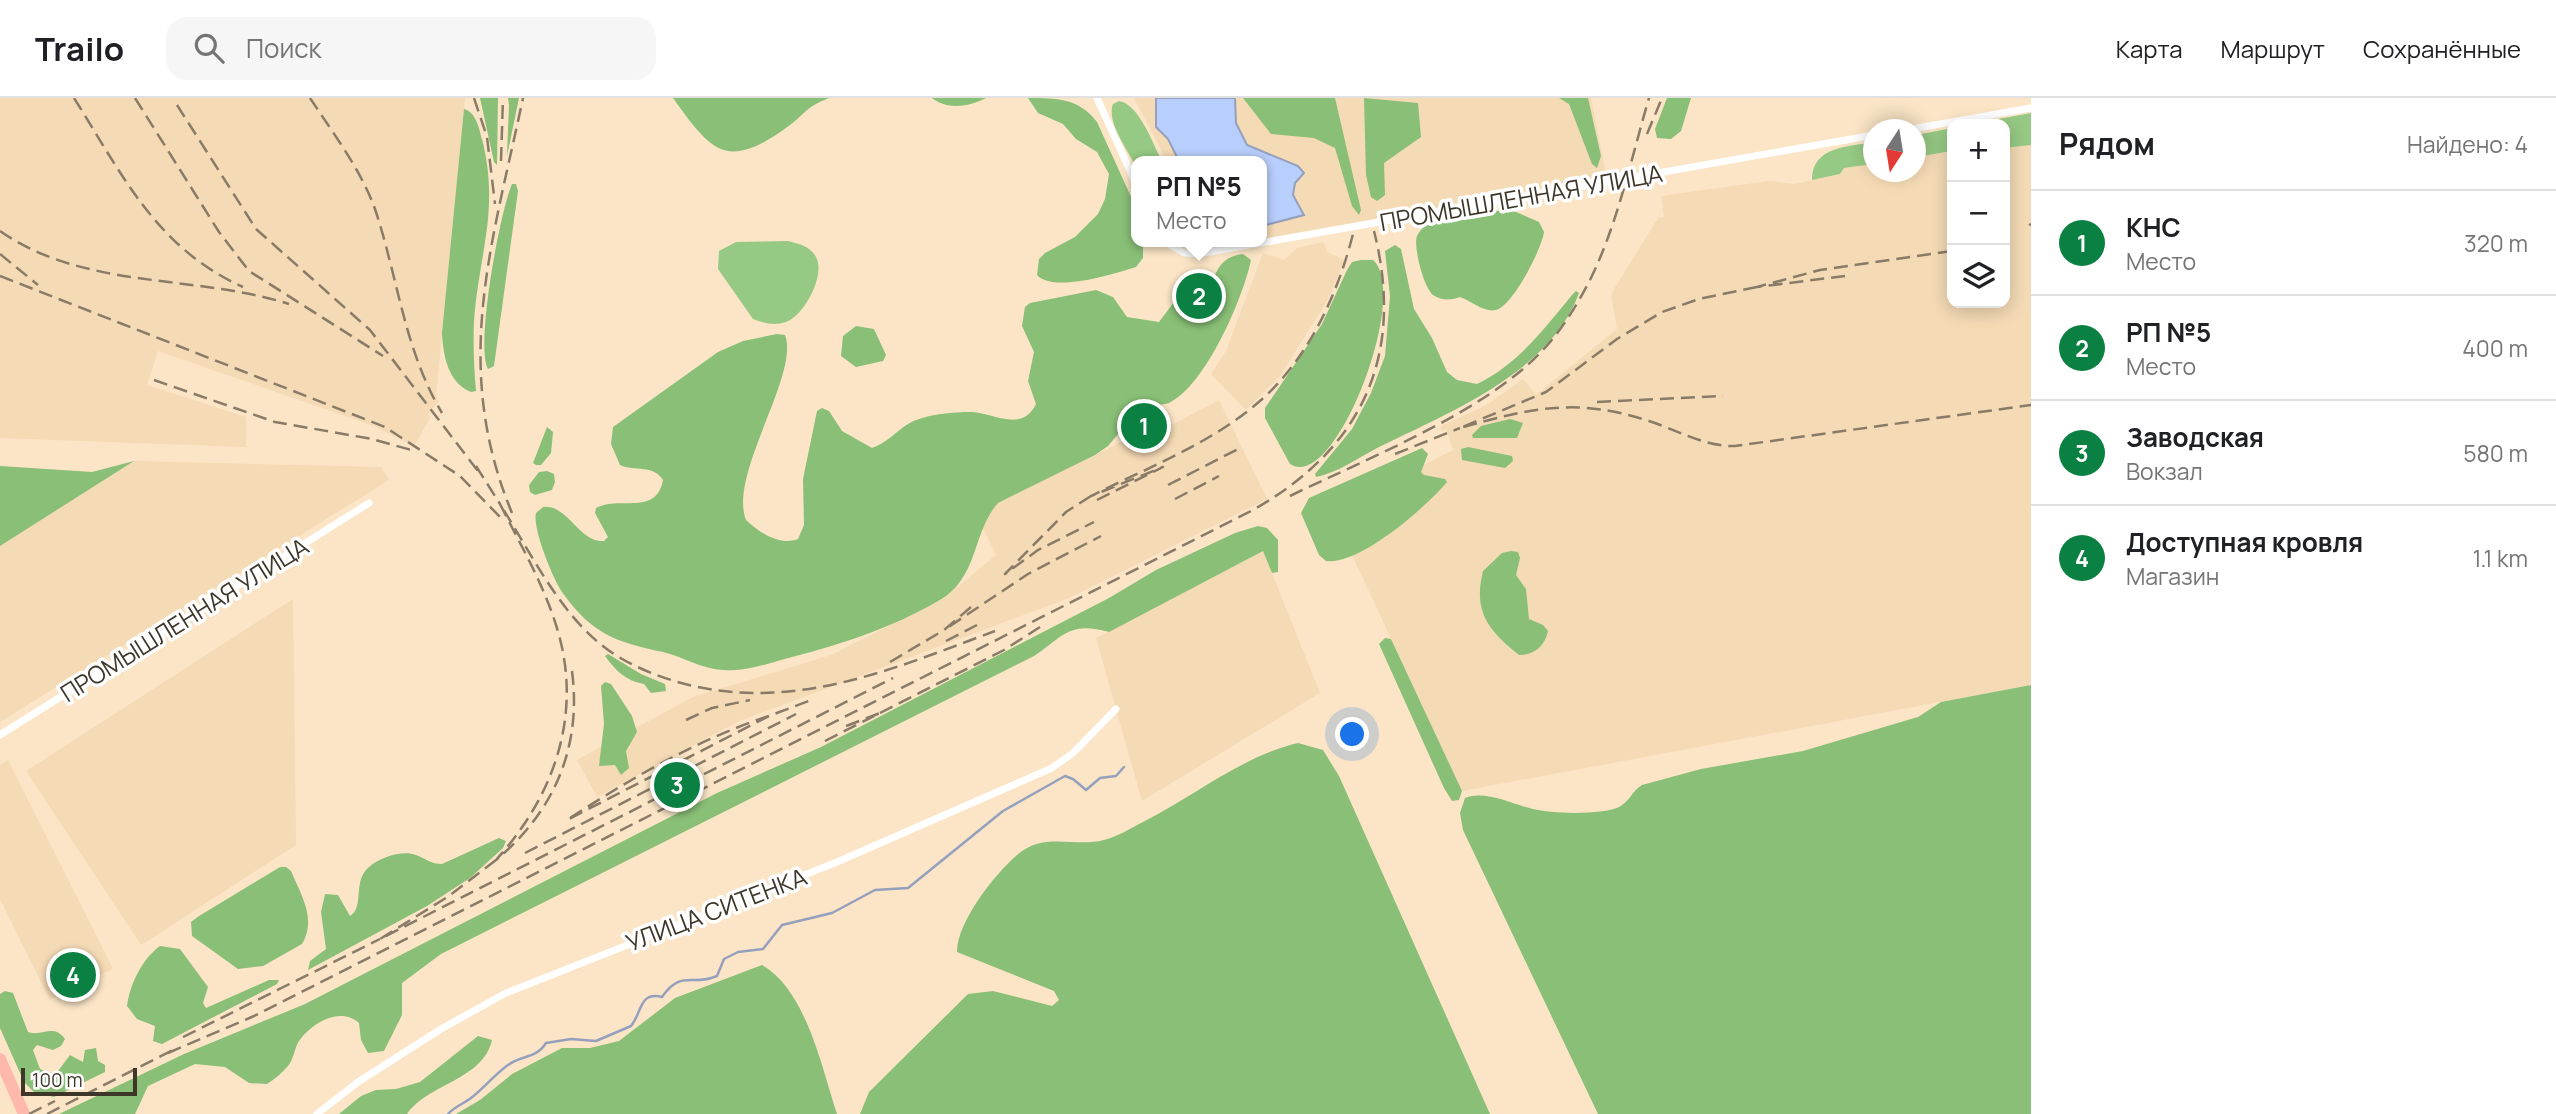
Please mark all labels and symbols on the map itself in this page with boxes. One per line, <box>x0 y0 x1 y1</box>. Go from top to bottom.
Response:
north arrow <box>1863 119 1926 182</box>
street label: ПРОМЫШЛЕННАЯ УЛИЦА <box>1377 156 1665 238</box>
pin: 2 <box>1176 270 1222 322</box>
pin: 1 <box>1121 400 1167 452</box>
street label: ПРОМЫШЛЕННАЯ УЛИЦА <box>54 529 314 709</box>
your location <box>1335 717 1369 751</box>
pin: 3 <box>654 759 700 811</box>
street label: УЛИЦА СИТЕНКА <box>621 859 811 959</box>
pin: 4 <box>50 949 96 1001</box>
scale bar <box>21 1065 136 1097</box>

